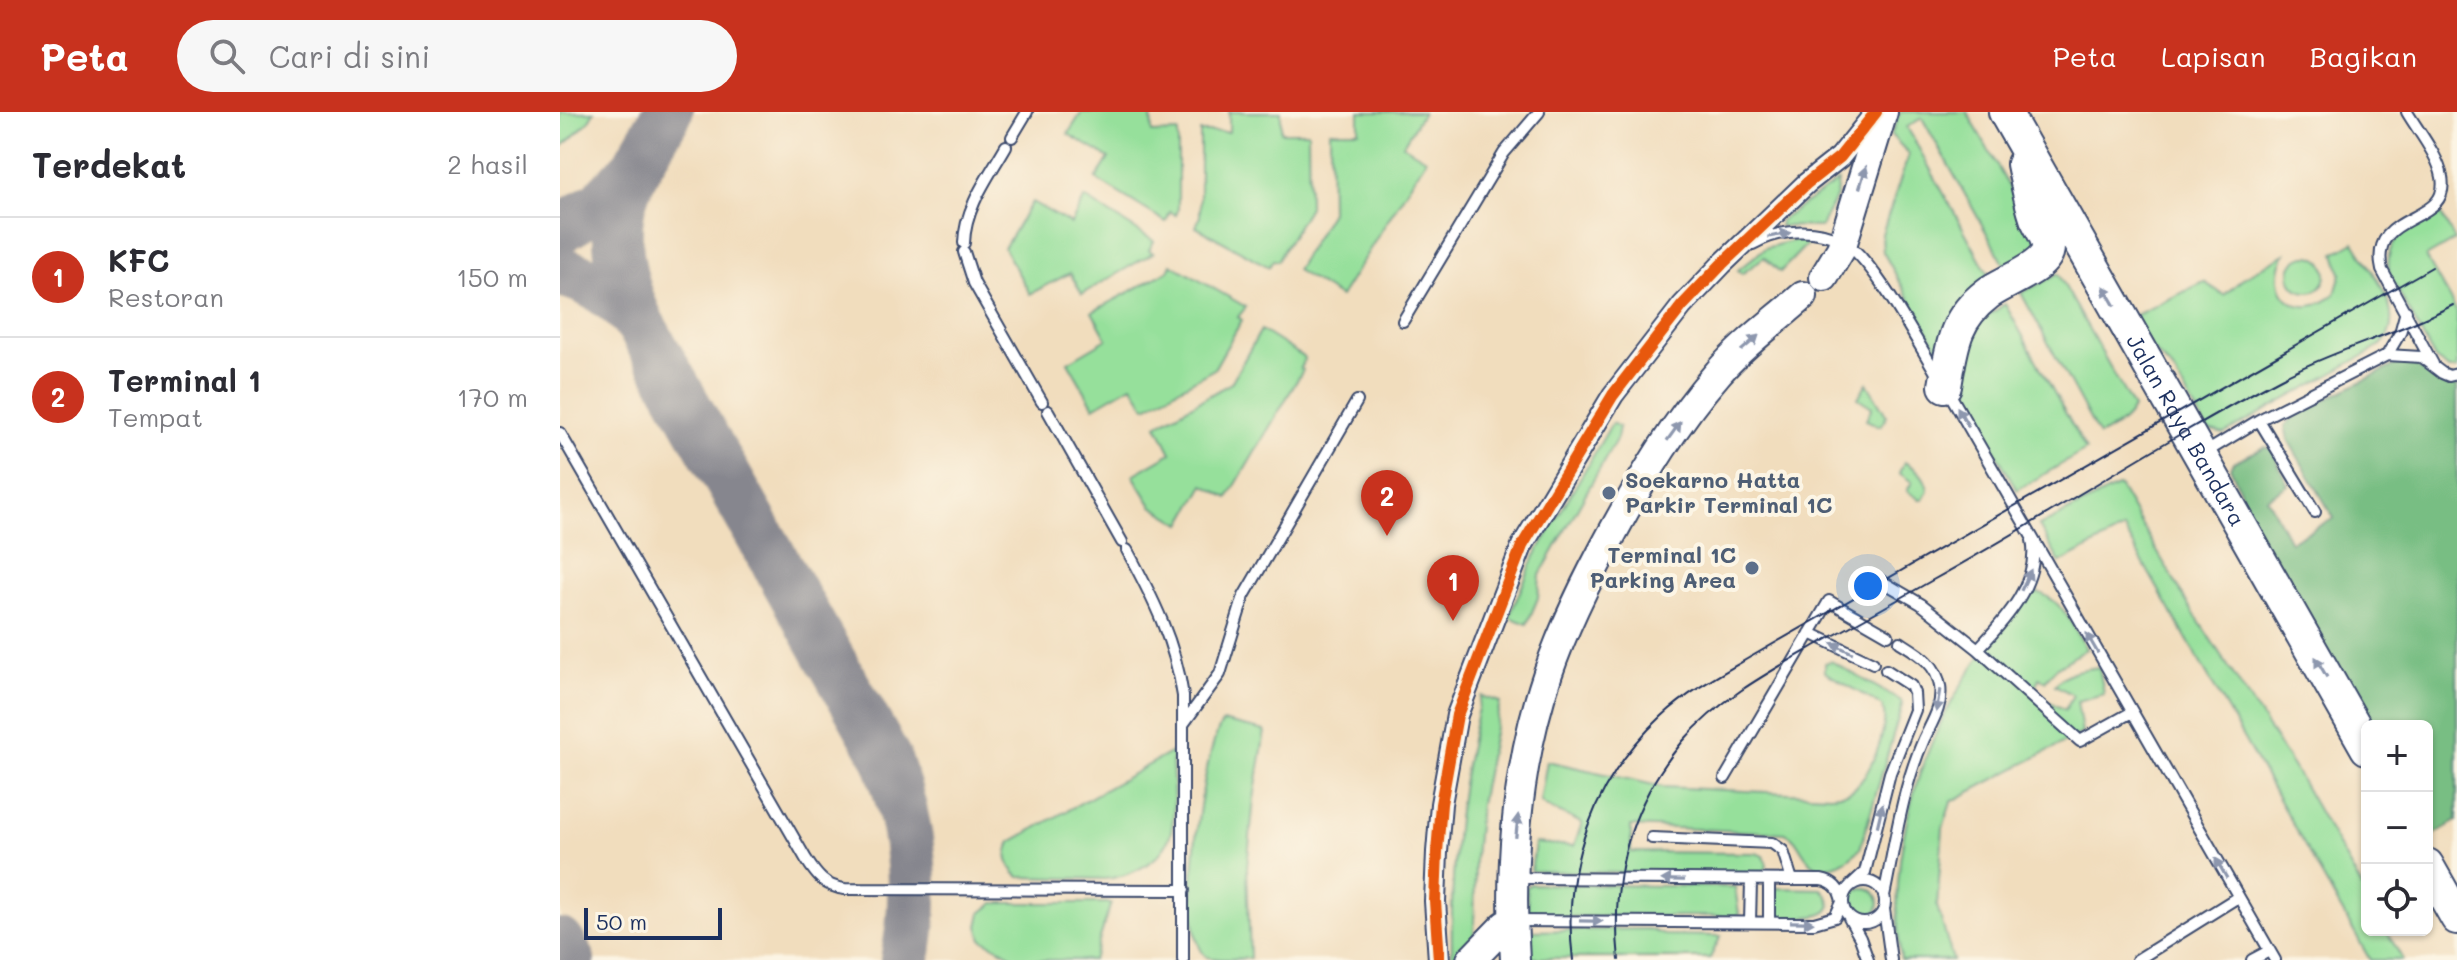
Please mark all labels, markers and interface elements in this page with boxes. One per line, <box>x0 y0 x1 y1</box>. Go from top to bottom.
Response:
search box <box>177 20 737 92</box>
text: Peta <box>40 31 129 81</box>
icon: search <box>205 34 249 78</box>
text: Cari di sini <box>269 36 430 76</box>
text: Peta <box>2053 38 2117 74</box>
text: Lapisan <box>2161 38 2266 74</box>
text: Bagikan <box>2310 38 2417 74</box>
text: Terdekat <box>32 142 186 187</box>
text: 2 hasil <box>447 147 528 181</box>
one-way arrow <box>1857 164 1870 188</box>
one-way arrow <box>1767 228 1792 240</box>
text: KFC <box>108 240 169 280</box>
text: 1 <box>52 260 64 294</box>
text: 150 m <box>456 260 528 294</box>
text: Restoran <box>108 280 224 314</box>
one-way arrow <box>2102 284 2116 307</box>
street label: Jalan Raya Bandara <box>2120 329 2253 531</box>
one-way arrow <box>1740 335 1759 353</box>
text: Terminal 1 <box>108 360 261 400</box>
text: 2 <box>51 380 65 414</box>
text: 170 m <box>457 380 528 414</box>
text: Tempat <box>108 400 203 434</box>
one-way arrow <box>1956 406 1970 428</box>
one-way arrow <box>1666 420 1682 442</box>
place label: Soekarno Hatta Parkir Terminal 1C <box>1625 465 1832 519</box>
pin: 2 <box>1361 470 1413 536</box>
marker: Soekarno Hatta Parkir Terminal 1C <box>1600 484 1618 502</box>
place label: Terminal 1C Parking Area <box>1590 540 1736 594</box>
pin: 1 <box>1427 555 1479 621</box>
marker: Terminal 1C Parking Area <box>1743 559 1761 577</box>
your location <box>1848 566 1888 606</box>
one-way arrow <box>2020 569 2033 592</box>
one-way arrow <box>2085 632 2099 654</box>
one-way arrow <box>1830 641 1853 655</box>
one-way arrow <box>2314 656 2328 678</box>
one-way arrow <box>1931 689 1944 714</box>
map controls <box>2361 720 2433 936</box>
button: + <box>2361 720 2433 792</box>
button: − <box>2361 792 2433 864</box>
one-way arrow <box>1875 802 1887 827</box>
one-way arrow <box>1511 813 1524 838</box>
one-way arrow <box>2214 857 2228 879</box>
button: locate <box>2361 864 2433 936</box>
one-way arrow <box>1660 873 1685 886</box>
scale bar <box>584 904 722 940</box>
text: 50 m <box>596 907 647 936</box>
one-way arrow <box>1579 915 1604 928</box>
one-way arrow <box>1790 916 1815 928</box>

